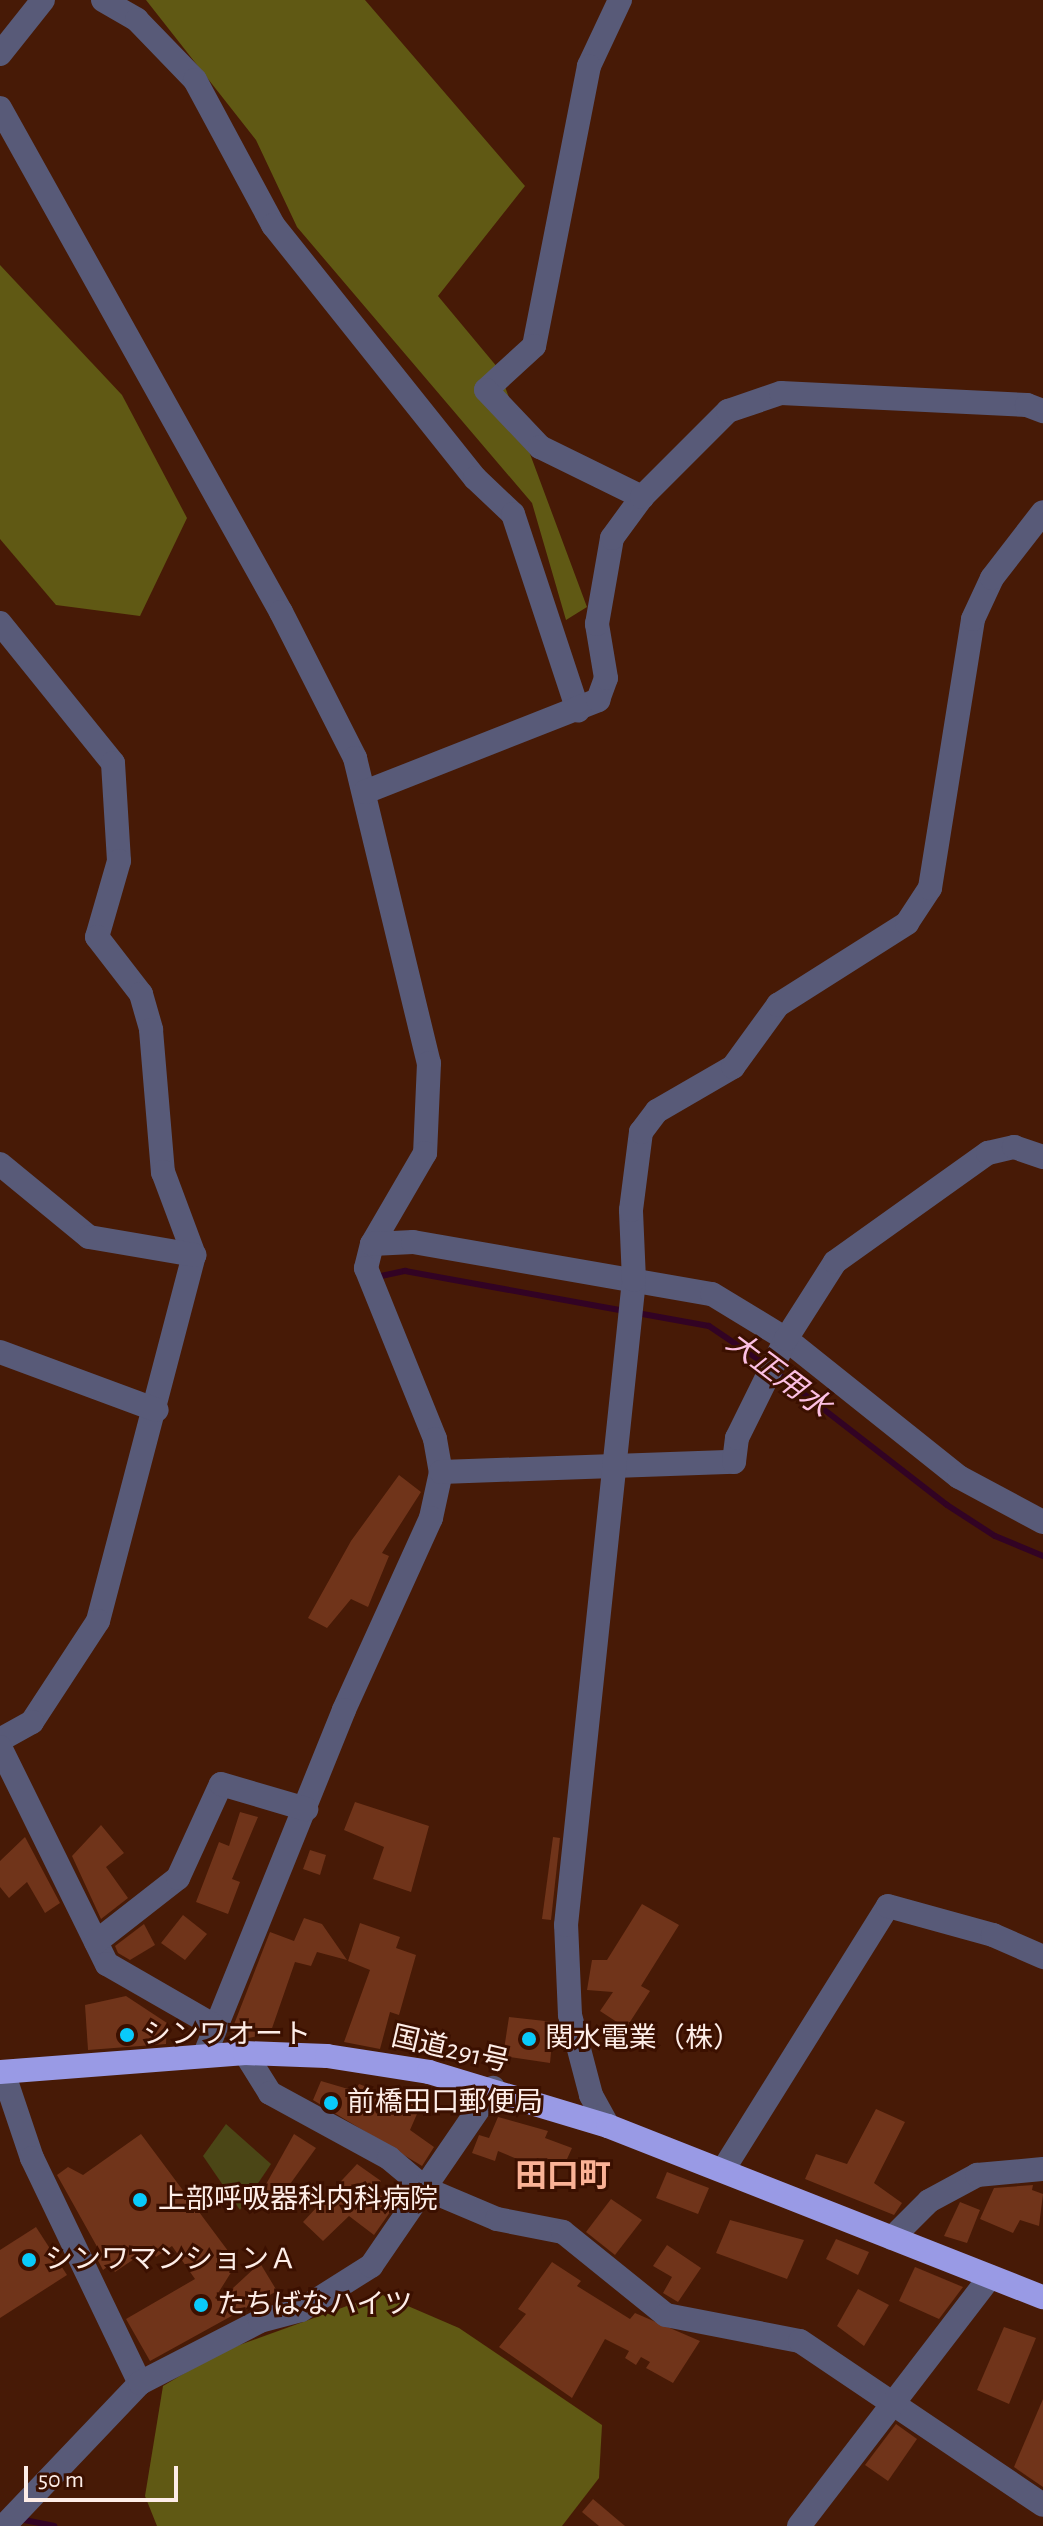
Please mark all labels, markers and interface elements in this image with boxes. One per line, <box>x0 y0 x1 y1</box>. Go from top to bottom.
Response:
water label: 大正用水 <box>719 1325 837 1425</box>
place label: シンワオート <box>143 2018 311 2052</box>
street label: 国道291号 <box>388 2020 512 2080</box>
place label: 関水電業（株） <box>545 2022 741 2056</box>
marker: シンワオート <box>118 2026 136 2044</box>
marker: 関水電業（株） <box>520 2030 538 2048</box>
place label: 前橋田口郵便局 <box>347 2086 543 2120</box>
marker: 前橋田口郵便局 <box>322 2094 340 2112</box>
district label: 田口町 <box>515 2157 611 2195</box>
place label: 上部呼吸器科内科病院 <box>158 2183 438 2217</box>
marker: 上部呼吸器科内科病院 <box>129 2189 151 2211</box>
place label: シンワマンションＡ <box>45 2243 297 2277</box>
marker: シンワマンションＡ <box>20 2251 38 2269</box>
place label: たちばなハイツ <box>217 2288 413 2322</box>
marker: たちばなハイツ <box>192 2296 210 2314</box>
scale bar <box>28 2450 182 2500</box>
text: 50 m <box>38 2468 84 2492</box>

